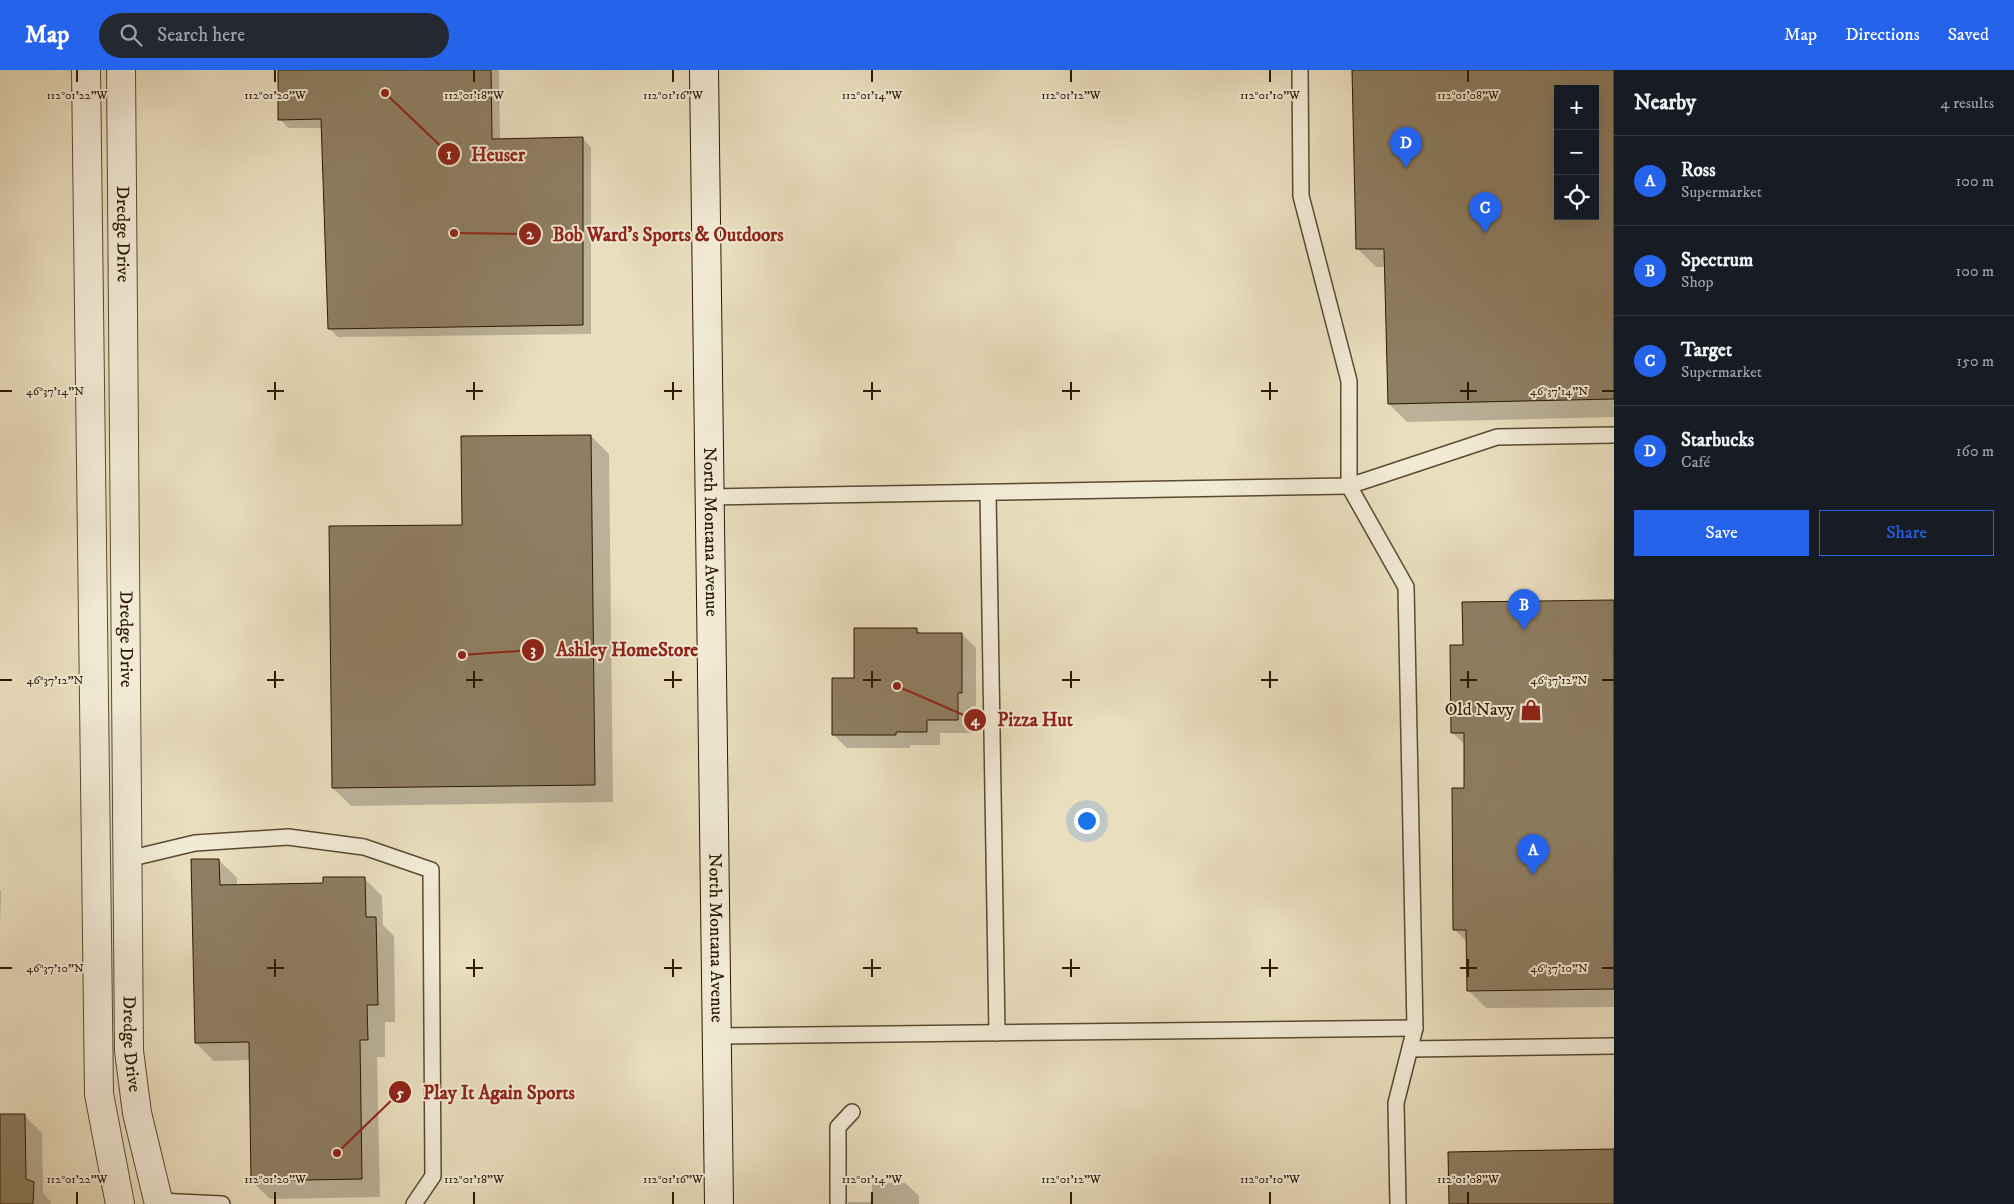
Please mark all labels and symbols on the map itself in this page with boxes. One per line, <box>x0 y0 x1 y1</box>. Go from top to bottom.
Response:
text: 112°01'22"W <box>46 88 109 103</box>
text: 112°01'20"W <box>244 88 307 103</box>
text: 112°01'18"W <box>444 88 505 103</box>
text: 112°01'16"W <box>643 88 704 103</box>
text: 112°01'14"W <box>842 88 903 103</box>
text: 112°01'12"W <box>1041 88 1102 103</box>
text: 112°01'10"W <box>1240 88 1301 103</box>
text: 112°01'08"W <box>1437 88 1500 103</box>
pin: D <box>1390 127 1422 168</box>
callout: Heuser <box>436 137 535 171</box>
text: Heuser <box>471 144 526 167</box>
text: 1 <box>446 145 452 164</box>
street label: Dredge Drive <box>111 186 134 282</box>
pin: C <box>1469 192 1501 233</box>
callout: Bob Ward's Sports & Outdoors <box>517 217 793 251</box>
text: Bob Ward's Sports & Outdoors <box>552 224 784 247</box>
text: 2 <box>526 225 534 244</box>
text: 46°37'14"N <box>26 384 84 399</box>
text: 46°37'14"N <box>1530 384 1588 399</box>
street label: North Montana Avenue <box>698 447 722 617</box>
pin: B <box>1508 589 1540 630</box>
street label: Dredge Drive <box>114 591 137 687</box>
callout: Ashley HomeStore <box>521 633 708 667</box>
text: Ashley HomeStore <box>555 639 698 662</box>
text: 3 <box>530 641 536 660</box>
text: 46°37'12"N <box>27 673 84 688</box>
text: 46°37'12"N <box>1531 673 1588 688</box>
shop icon: Old Navy <box>1518 697 1544 723</box>
place label: Old Navy <box>1445 699 1514 721</box>
callout: Pizza Hut <box>962 703 1082 737</box>
text: Pizza Hut <box>997 709 1074 732</box>
text: 4 <box>970 711 981 730</box>
your location <box>1074 808 1100 834</box>
pin: A <box>1517 834 1549 875</box>
street label: North Montana Avenue <box>703 853 728 1023</box>
text: 46°37'10"N <box>26 961 84 976</box>
text: 46°37'10"N <box>1530 961 1588 976</box>
street label: Dredge Drive <box>118 996 145 1093</box>
callout: Play It Again Sports <box>388 1075 585 1109</box>
text: Play It Again Sports <box>423 1082 576 1105</box>
text: 5 <box>395 1084 404 1103</box>
text: 112°01'22"W <box>46 1172 109 1187</box>
text: 112°01'20"W <box>244 1172 307 1187</box>
text: 112°01'18"W <box>444 1172 505 1187</box>
text: 112°01'16"W <box>643 1172 704 1187</box>
text: 112°01'14"W <box>842 1172 903 1187</box>
text: 112°01'12"W <box>1041 1172 1102 1187</box>
text: 112°01'10"W <box>1240 1172 1301 1187</box>
text: 112°01'08"W <box>1437 1172 1500 1187</box>

